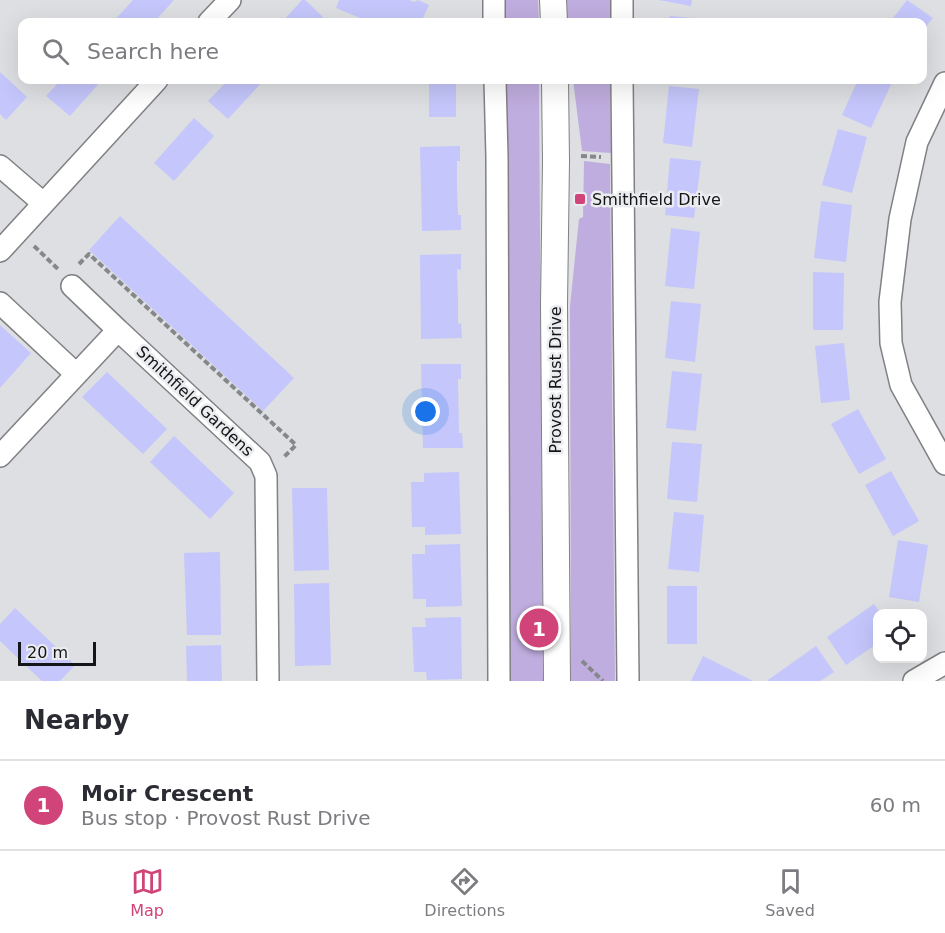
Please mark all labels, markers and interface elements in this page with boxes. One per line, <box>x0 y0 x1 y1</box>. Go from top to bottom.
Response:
search box <box>18 18 927 84</box>
icon: search <box>39 35 72 68</box>
text: Search here <box>87 39 219 64</box>
place label: Smithfield Drive <box>592 190 721 209</box>
marker: Smithfield Drive <box>573 192 587 206</box>
street label: Provost Rust Drive <box>546 306 565 454</box>
street label: Smithfield Gardens <box>133 342 257 460</box>
your location <box>411 397 440 426</box>
pin: 1 <box>520 606 558 650</box>
map controls <box>873 609 927 663</box>
button: locate <box>873 609 927 663</box>
scale bar <box>18 639 96 666</box>
text: 20 m <box>27 643 68 662</box>
text: Nearby <box>24 705 129 735</box>
text: Moir Crescent <box>81 781 253 806</box>
text: 1 <box>37 793 50 817</box>
text: 60 m <box>870 793 921 817</box>
text: Bus stop · Provost Rust Drive <box>81 806 370 830</box>
tab: Map <box>130 865 164 920</box>
tab: Directions <box>424 865 505 920</box>
tab: Saved <box>765 865 815 920</box>

